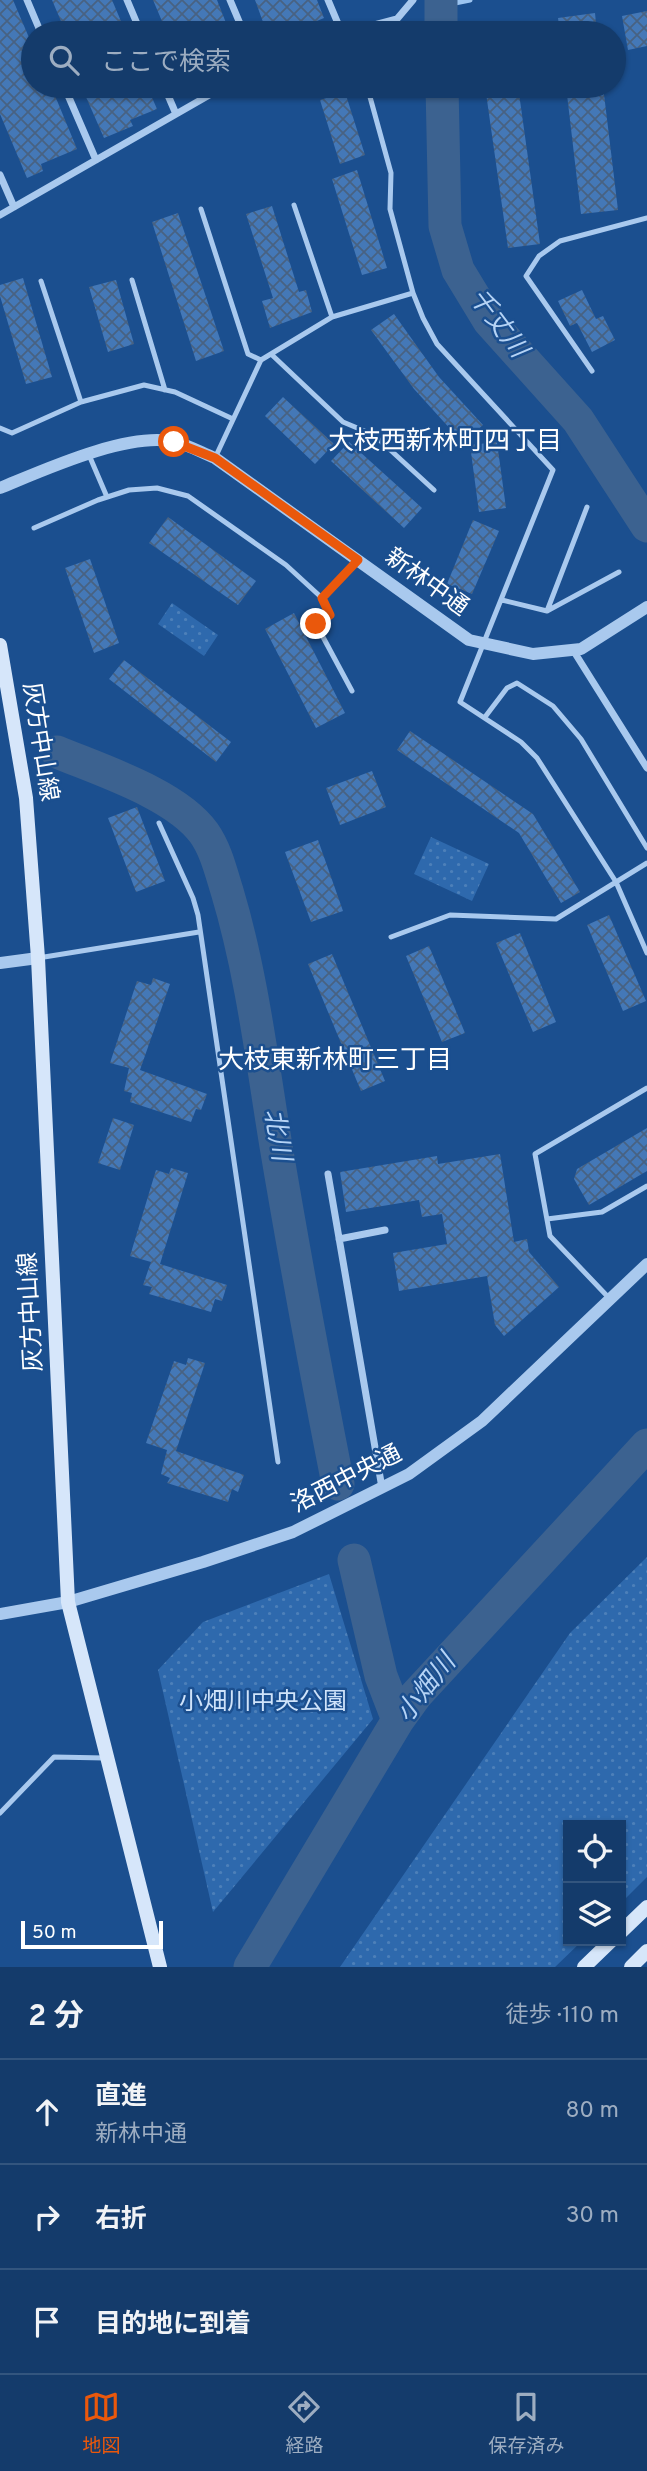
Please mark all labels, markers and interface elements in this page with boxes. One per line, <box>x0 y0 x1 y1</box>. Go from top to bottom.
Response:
search box <box>21 21 626 98</box>
icon: search <box>45 41 83 79</box>
text: ここで検索 <box>101 47 231 80</box>
water label: 千丈川 <box>460 283 535 367</box>
route start <box>158 426 189 457</box>
district label: 大枝西新林町四丁目 <box>328 426 562 459</box>
street label: 新林中通 <box>378 543 474 623</box>
route end <box>300 608 331 639</box>
street label: 灰方中山線 <box>15 680 63 804</box>
district label: 大枝東新林町三丁目 <box>218 1045 452 1078</box>
water label: 北川 <box>255 1107 297 1166</box>
street label: 灰方中山線 <box>14 1251 50 1373</box>
street label: 洛西中央通 <box>287 1439 407 1521</box>
water label: 小畑川 <box>390 1646 466 1730</box>
park label: 小畑川中央公園 <box>179 1688 347 1718</box>
map controls <box>563 1820 626 1946</box>
button: locate <box>563 1820 626 1883</box>
button: layers <box>563 1883 626 1946</box>
scale bar <box>21 1918 163 1950</box>
text: 50 m <box>32 1921 77 1945</box>
text: 2 分 <box>28 1999 84 2036</box>
text: 徒歩 · 110 m <box>505 2002 619 2031</box>
text: 直進 <box>95 2081 147 2114</box>
icon: ahead <box>28 2093 66 2131</box>
text: 80 m <box>566 2097 619 2126</box>
text: 新林中通 <box>95 2121 187 2150</box>
icon: right <box>28 2198 66 2236</box>
text: 30 m <box>566 2202 619 2231</box>
text: 右折 <box>95 2204 147 2237</box>
icon: arrive <box>28 2303 66 2341</box>
text: 目的地に到着 <box>95 2309 251 2342</box>
tab: 地図 <box>82 2388 121 2459</box>
tab: 経路 <box>285 2388 324 2459</box>
tab: 保存済み <box>488 2388 565 2459</box>

